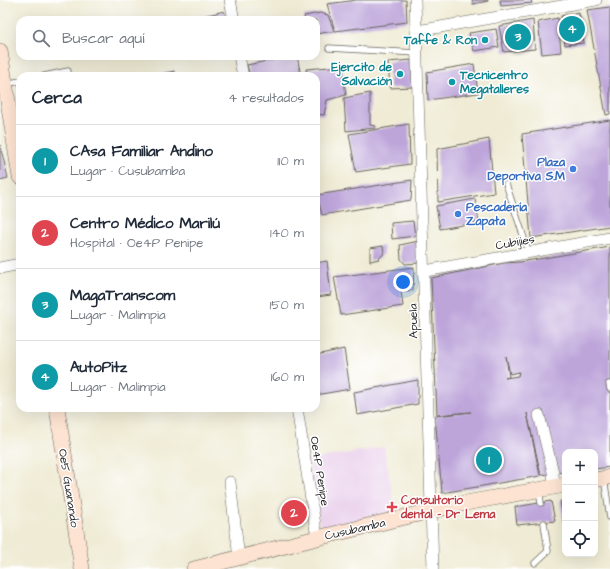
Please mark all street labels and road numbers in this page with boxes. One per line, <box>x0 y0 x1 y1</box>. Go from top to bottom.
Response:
street label: Cubijies <box>494 231 536 254</box>
street label: Apuela <box>405 303 422 339</box>
street label: Oe4P Penipe <box>306 435 333 508</box>
street label: Oe5 Guanando <box>54 448 83 529</box>
street label: Cusubamba <box>323 514 387 545</box>

